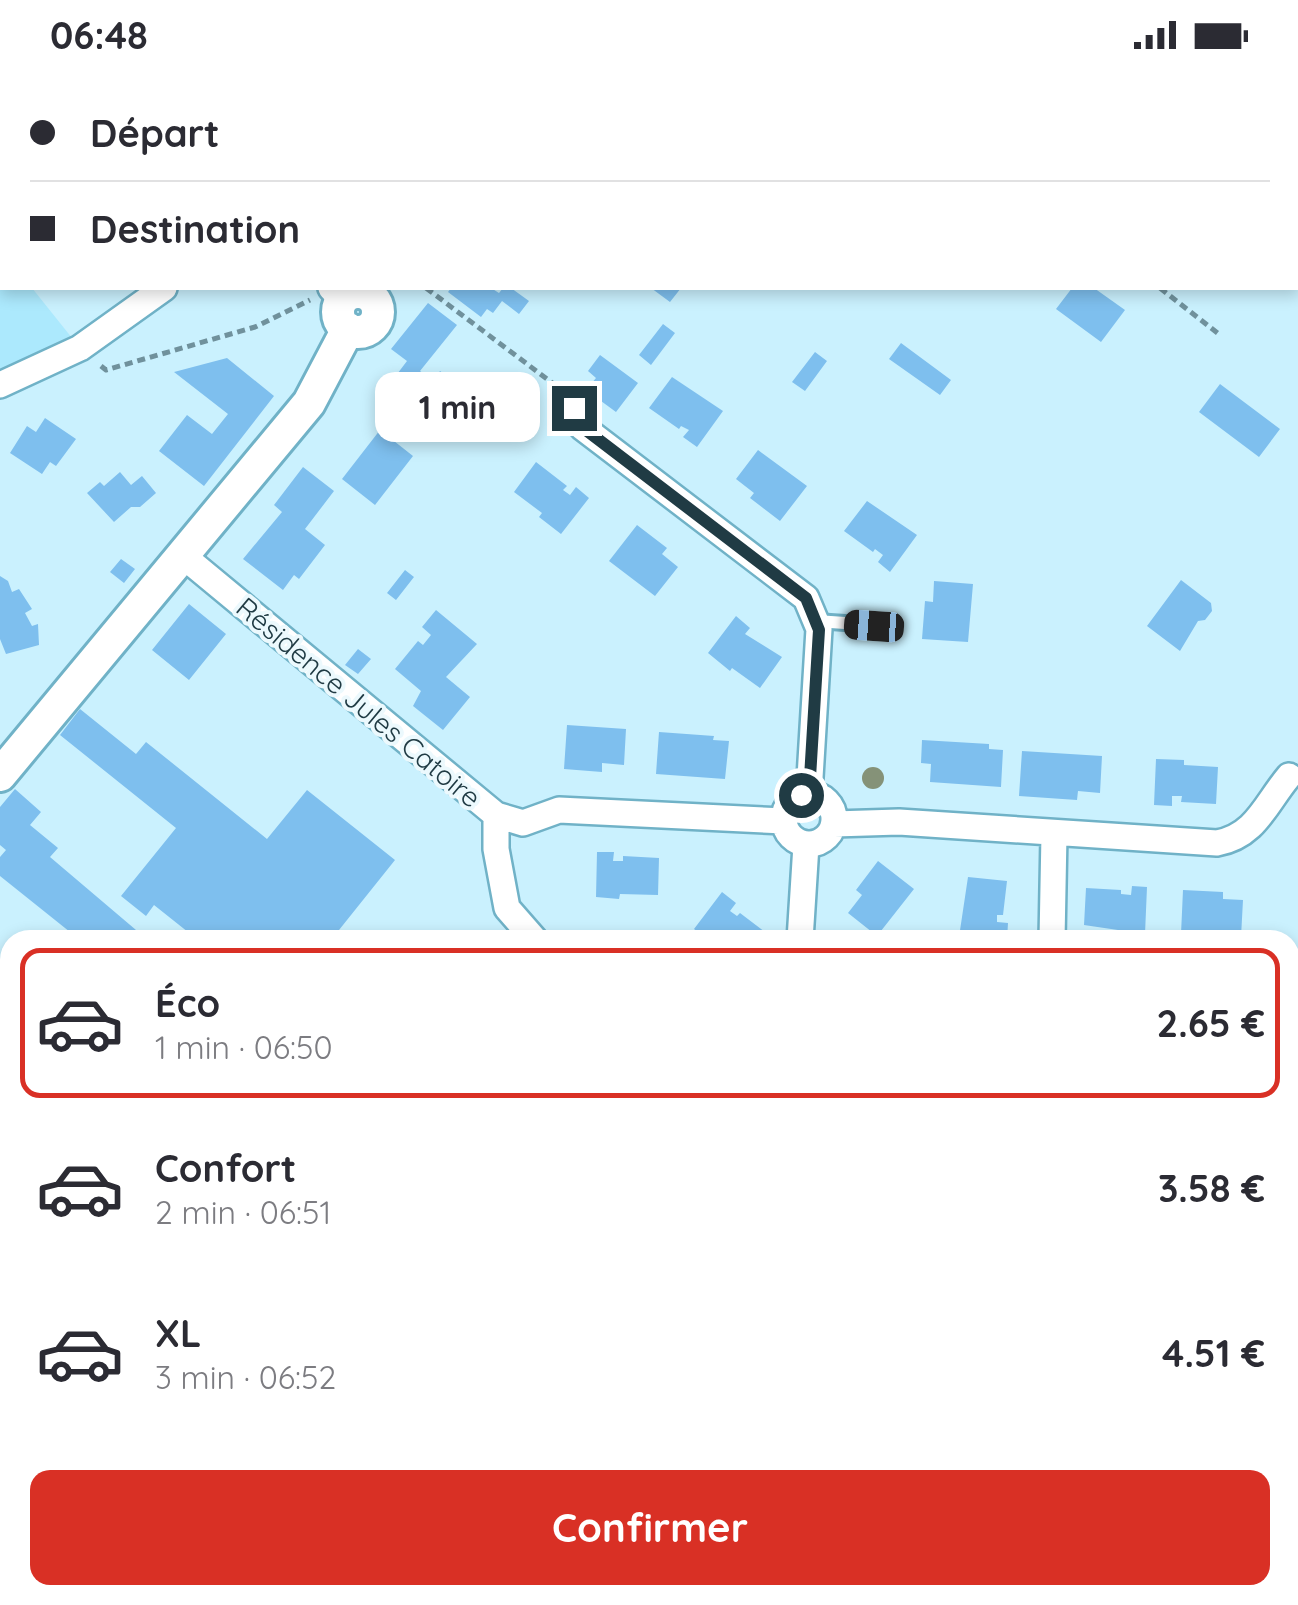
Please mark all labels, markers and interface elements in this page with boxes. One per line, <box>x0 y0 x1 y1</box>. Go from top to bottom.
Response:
text: 06:48 <box>50 11 148 59</box>
text: Départ <box>90 109 220 157</box>
text: Destination <box>90 205 300 253</box>
callout: 1 min <box>374 373 539 443</box>
route end <box>552 386 597 431</box>
text: 1 min <box>419 387 496 427</box>
street label: Résidence Jules Catoire <box>230 589 488 815</box>
car <box>843 609 905 643</box>
route start <box>779 773 824 818</box>
icon: car <box>35 978 125 1068</box>
text: Éco <box>155 979 220 1027</box>
text: 2.65 € <box>1157 999 1265 1047</box>
text: 1 min · 06:50 <box>155 1027 333 1067</box>
icon: car <box>35 1143 125 1233</box>
text: Confort <box>155 1144 296 1192</box>
text: 3.58 € <box>1158 1164 1265 1212</box>
text: 2 min · 06:51 <box>155 1192 331 1232</box>
icon: car <box>35 1308 125 1398</box>
text: XL <box>155 1309 201 1357</box>
text: 4.51 € <box>1162 1329 1265 1377</box>
text: 3 min · 06:52 <box>155 1357 336 1397</box>
button: Confirmer <box>30 1470 1270 1585</box>

